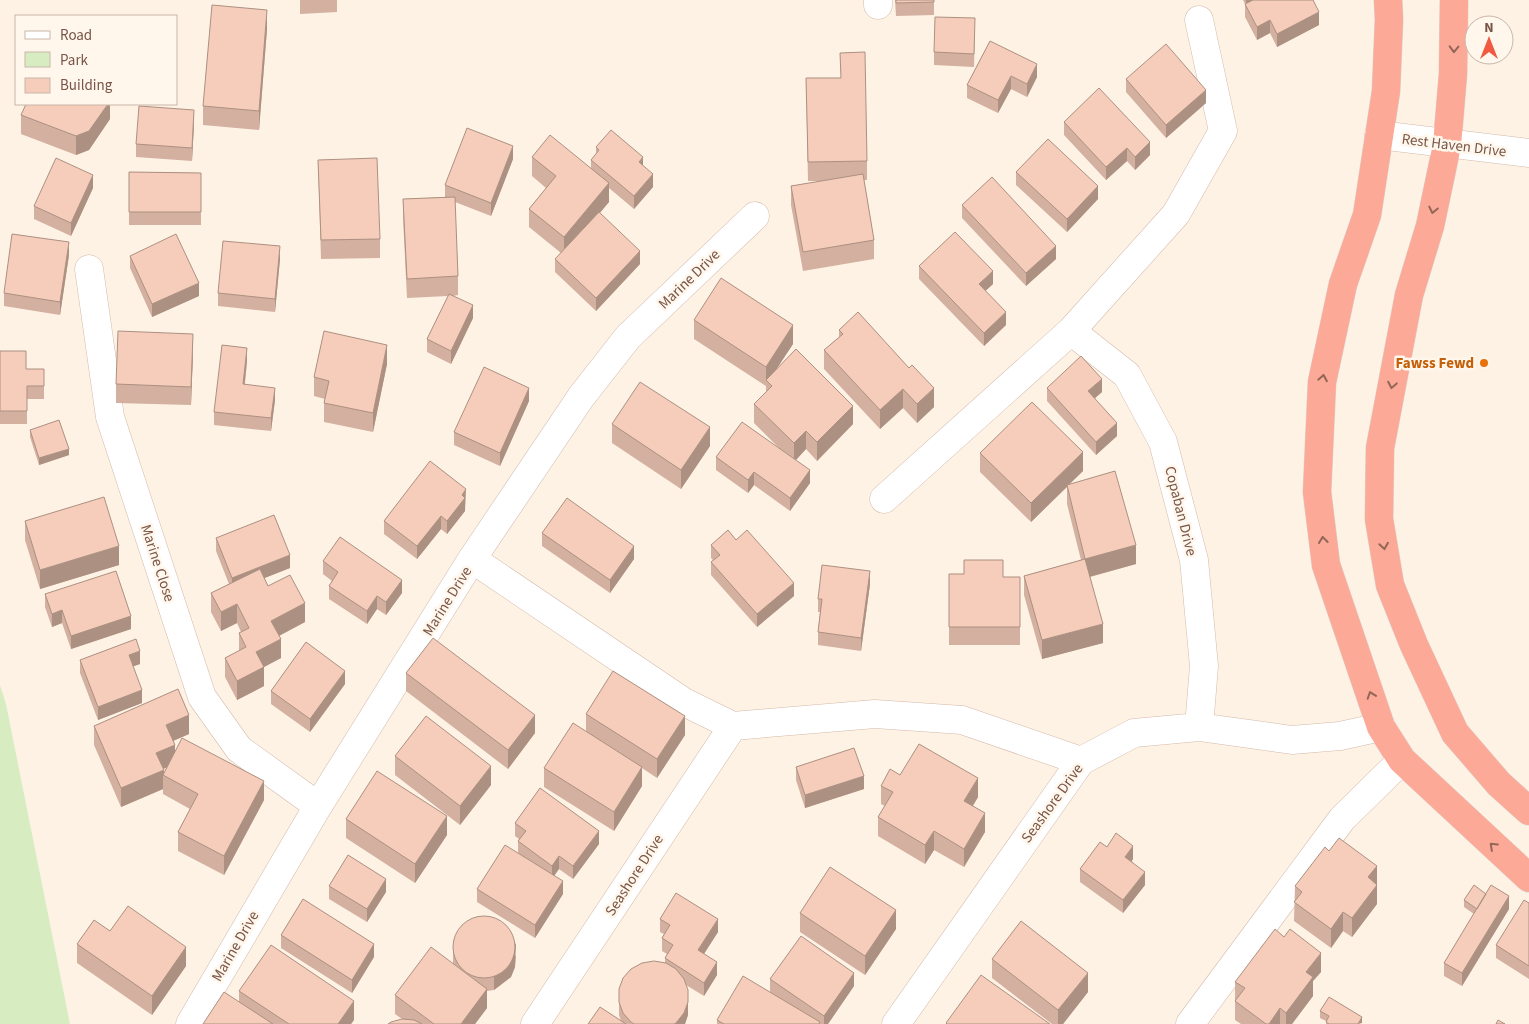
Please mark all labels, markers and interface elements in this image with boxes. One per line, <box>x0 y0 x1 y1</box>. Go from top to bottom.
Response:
legend <box>15 15 178 105</box>
north arrow <box>1464 15 1514 65</box>
text: N <box>1484 18 1494 38</box>
text: Road <box>60 25 92 46</box>
one-way arrow <box>1449 45 1459 53</box>
text: Park <box>60 50 89 71</box>
text: Building <box>60 75 113 96</box>
street label: Rest Haven Drive <box>1400 129 1507 162</box>
one-way arrow <box>1429 205 1439 214</box>
street label: Marine Drive <box>654 245 725 314</box>
place label: Fawss Fewd <box>1395 353 1474 374</box>
marker: Fawss Fewd <box>1478 357 1490 369</box>
one-way arrow <box>1318 374 1328 382</box>
one-way arrow <box>1387 380 1398 389</box>
street label: Copaban Drive <box>1159 464 1202 558</box>
street label: Marine Close <box>135 522 180 605</box>
one-way arrow <box>1318 536 1329 544</box>
one-way arrow <box>1378 541 1388 550</box>
street label: Marine Drive <box>418 562 477 640</box>
one-way arrow <box>1366 691 1376 700</box>
street label: Seashore Drive <box>1016 759 1088 847</box>
street label: Seashore Drive <box>600 830 669 920</box>
one-way arrow <box>1489 843 1498 852</box>
street label: Marine Drive <box>207 907 264 985</box>

